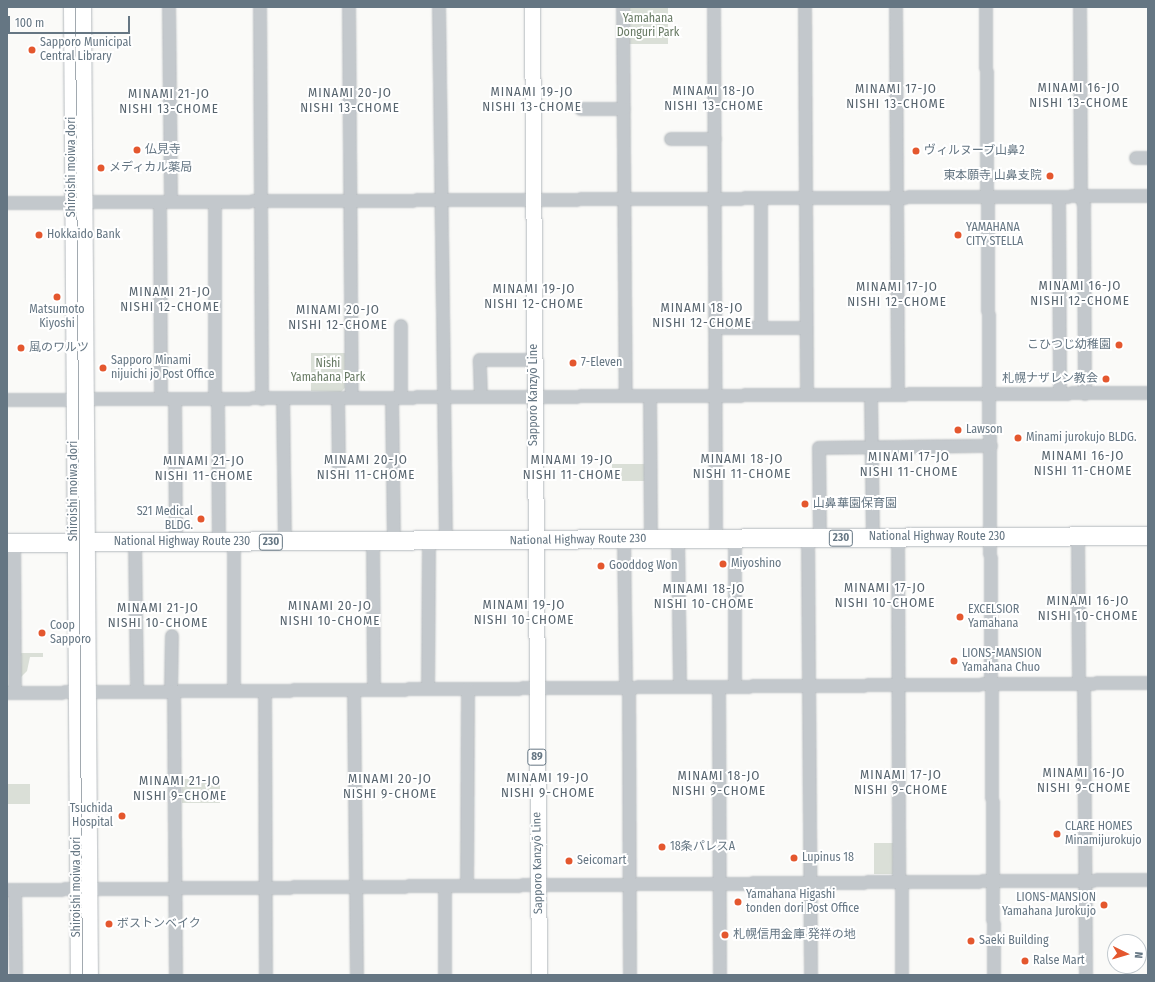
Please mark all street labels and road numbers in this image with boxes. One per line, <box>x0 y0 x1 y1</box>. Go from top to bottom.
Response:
street label: Shiroishi moiwa dori <box>65 117 79 217</box>
street label: Sapporo Kanzyō Line <box>527 344 541 446</box>
street label: Shiroishi moiwa dori <box>67 441 81 541</box>
road number: 230 <box>828 529 854 547</box>
street label: National Highway Route 230 <box>869 530 1005 544</box>
street label: National Highway Route 230 <box>510 532 646 548</box>
road number: 230 <box>258 533 284 551</box>
street label: National Highway Route 230 <box>114 535 250 549</box>
road number: 89 <box>527 748 547 766</box>
street label: Sapporo Kanzyō Line <box>530 812 546 914</box>
street label: Shiroishi moiwa dori <box>70 837 84 937</box>

